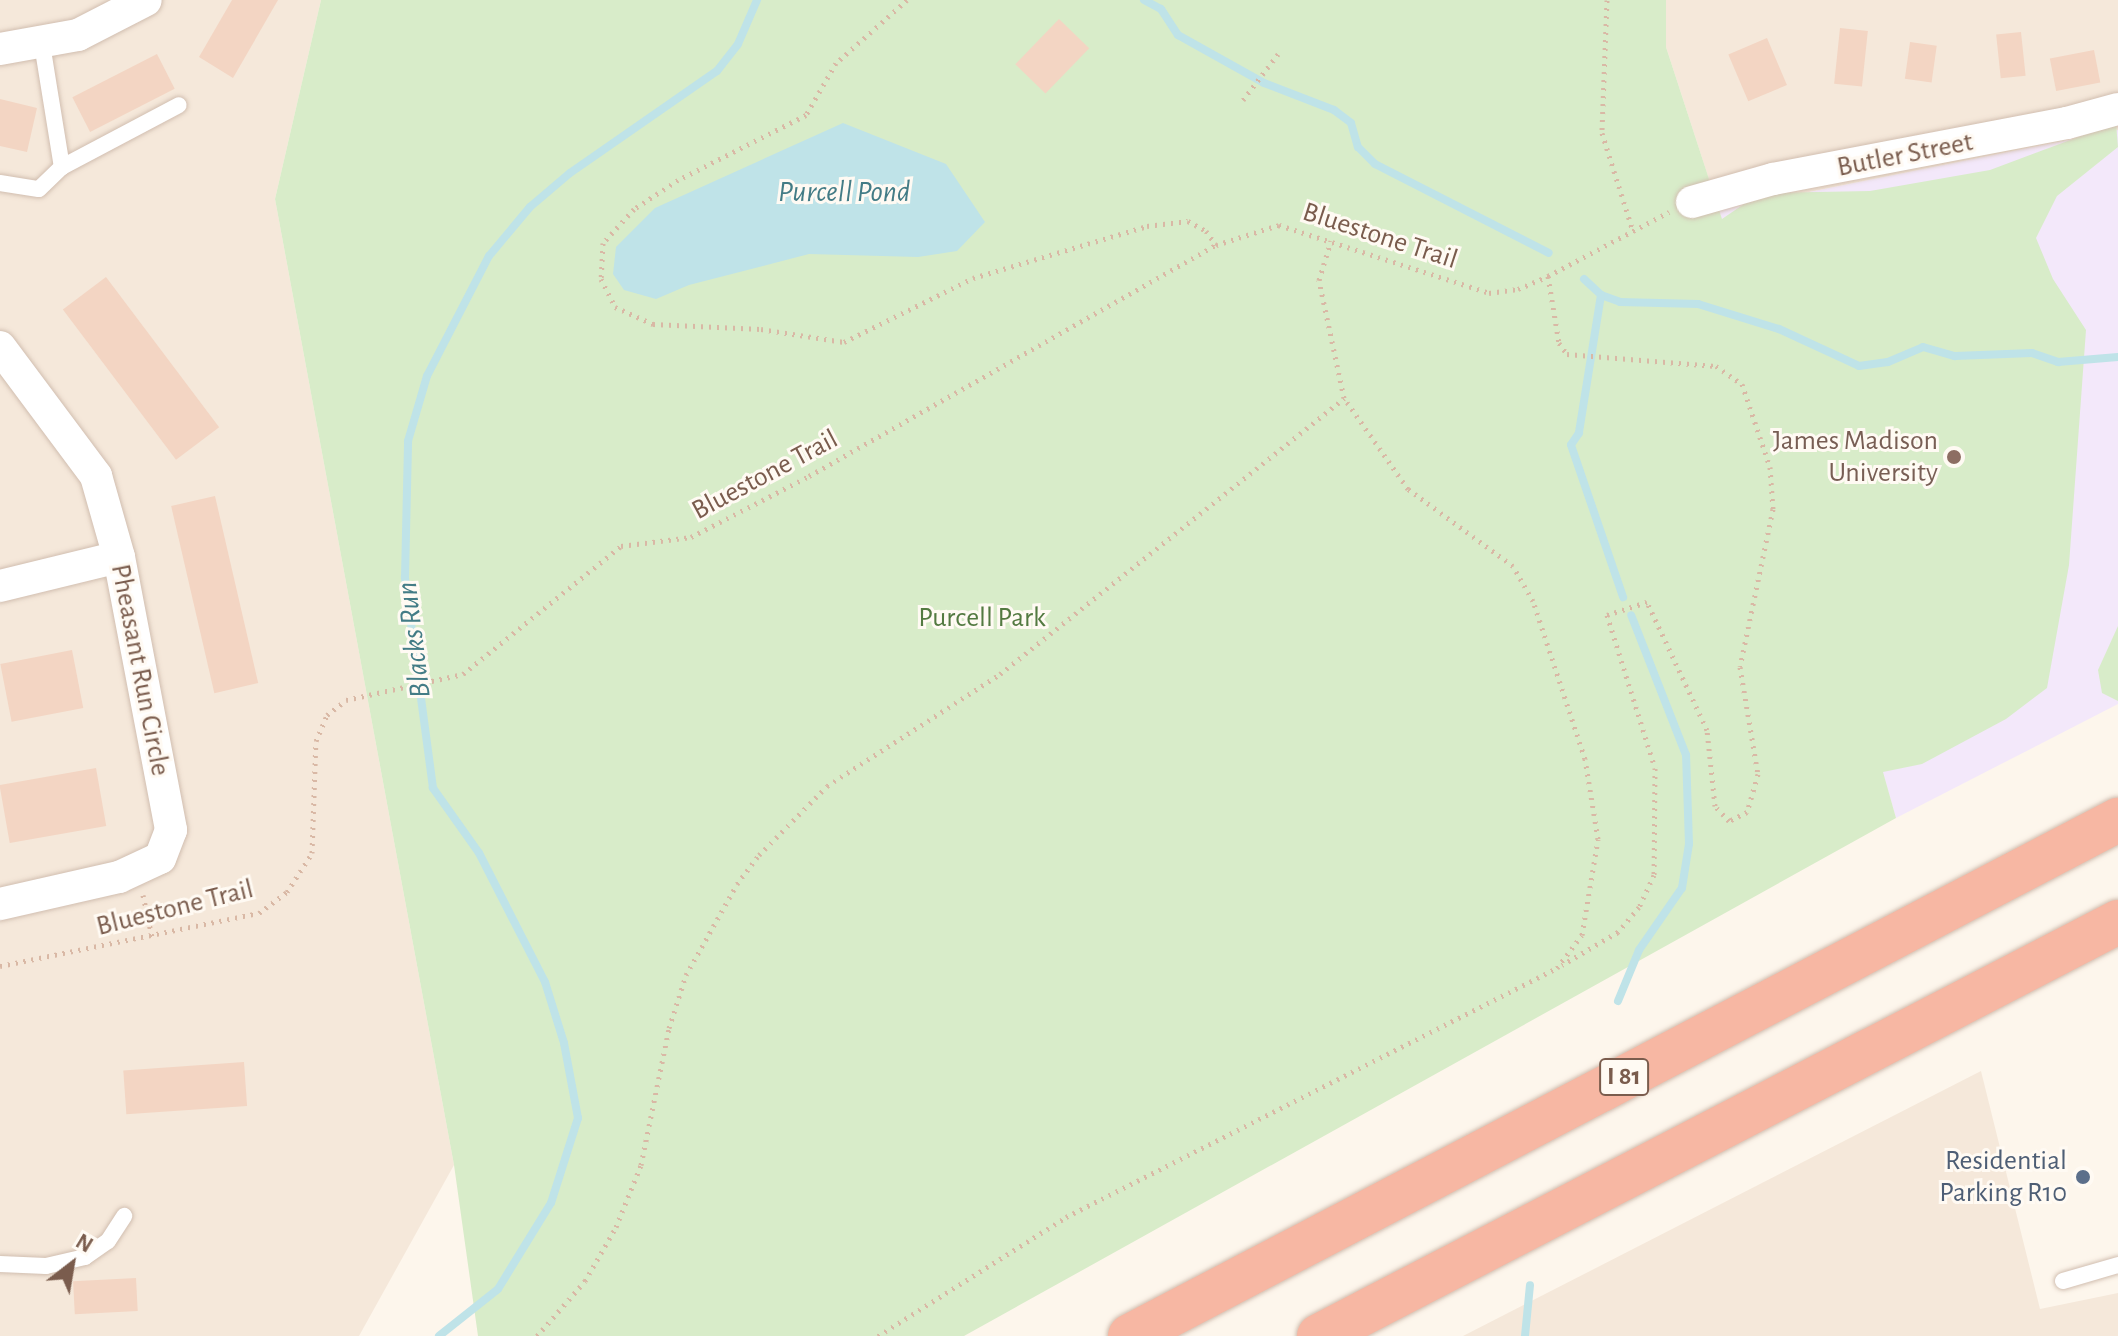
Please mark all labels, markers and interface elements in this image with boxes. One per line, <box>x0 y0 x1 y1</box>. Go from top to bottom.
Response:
street label: Butler Street <box>1834 125 1976 185</box>
water label: Purcell Pond <box>778 174 910 210</box>
street label: Bluestone Trail <box>1298 195 1462 277</box>
street label: Bluestone Trail <box>686 422 844 528</box>
place label: James Madison University <box>1773 424 1938 490</box>
marker: James Madison University <box>1945 448 1963 466</box>
street label: Pheasant Run Circle <box>103 561 177 779</box>
water label: Blacks Run <box>389 580 439 700</box>
park label: Purcell Park <box>918 601 1046 635</box>
street label: Bluestone Trail <box>93 872 257 944</box>
road number: I 81 <box>1598 1055 1650 1099</box>
place label: Residential Parking R10 <box>1939 1144 2067 1210</box>
marker: Residential Parking R10 <box>2074 1168 2092 1186</box>
north arrow <box>32 1224 112 1304</box>
text: N <box>72 1230 97 1257</box>

